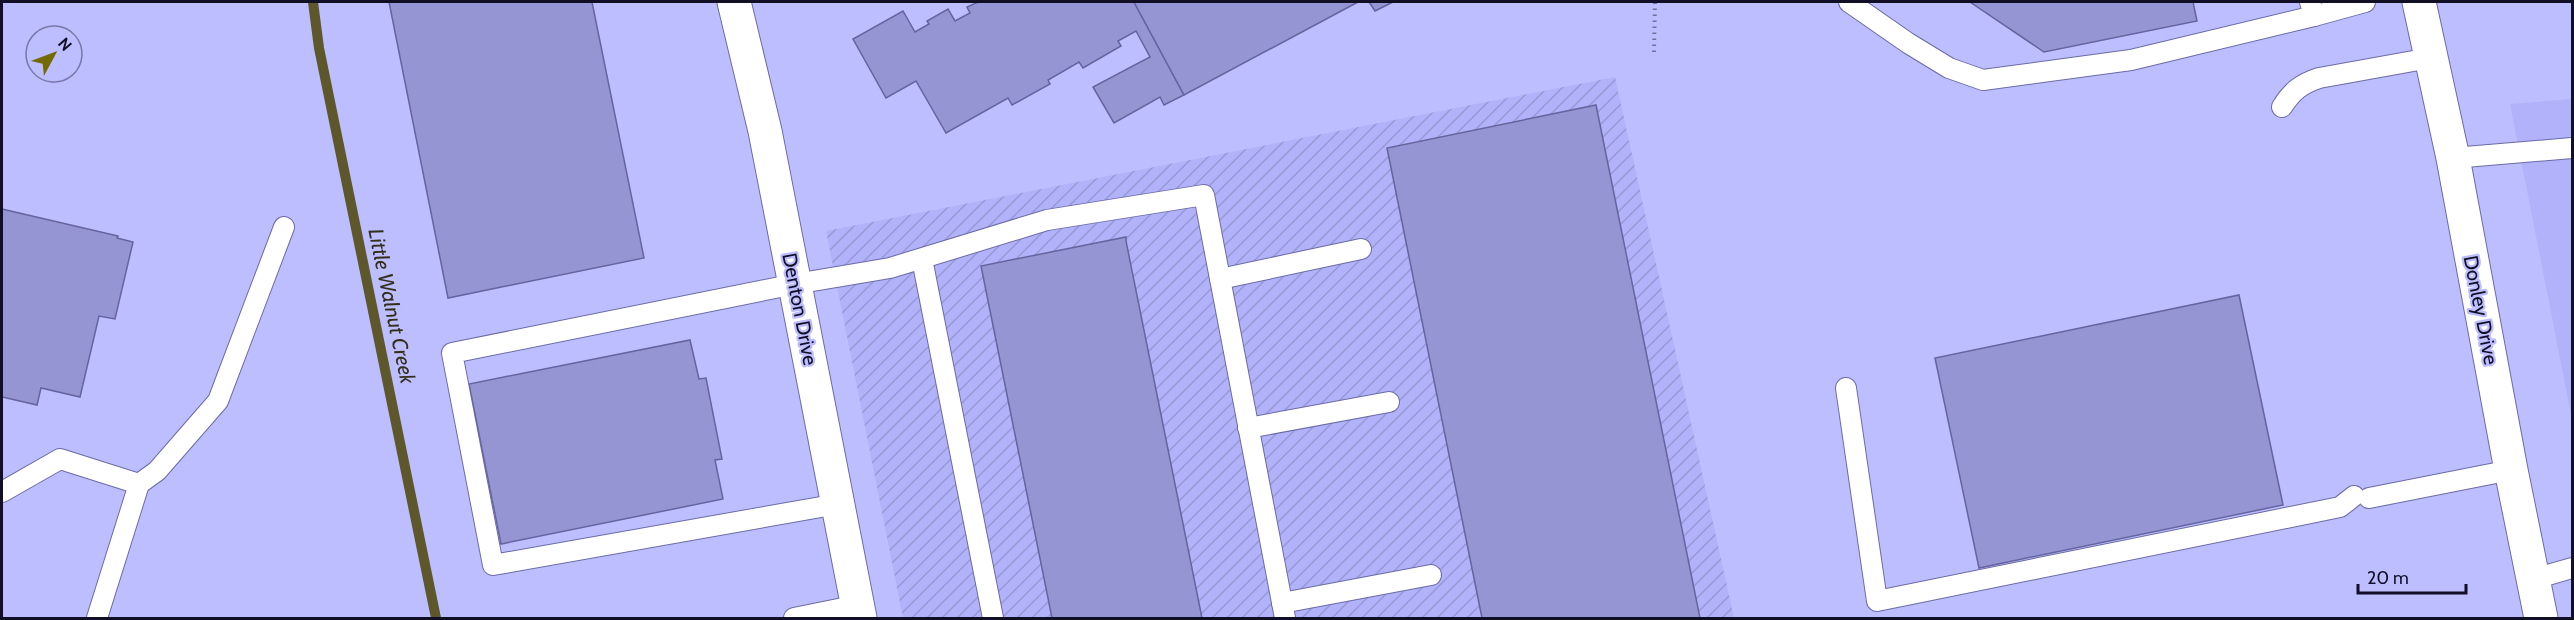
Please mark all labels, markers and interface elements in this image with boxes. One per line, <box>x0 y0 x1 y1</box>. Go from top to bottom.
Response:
north arrow <box>24 24 84 84</box>
text: N <box>54 34 76 55</box>
water label: Little Walnut Creek <box>363 226 421 387</box>
street label: Denton Drive <box>777 251 823 367</box>
street label: Donley Drive <box>2459 253 2503 367</box>
scale bar <box>2358 557 2466 595</box>
text: 20 m <box>2367 567 2409 589</box>

